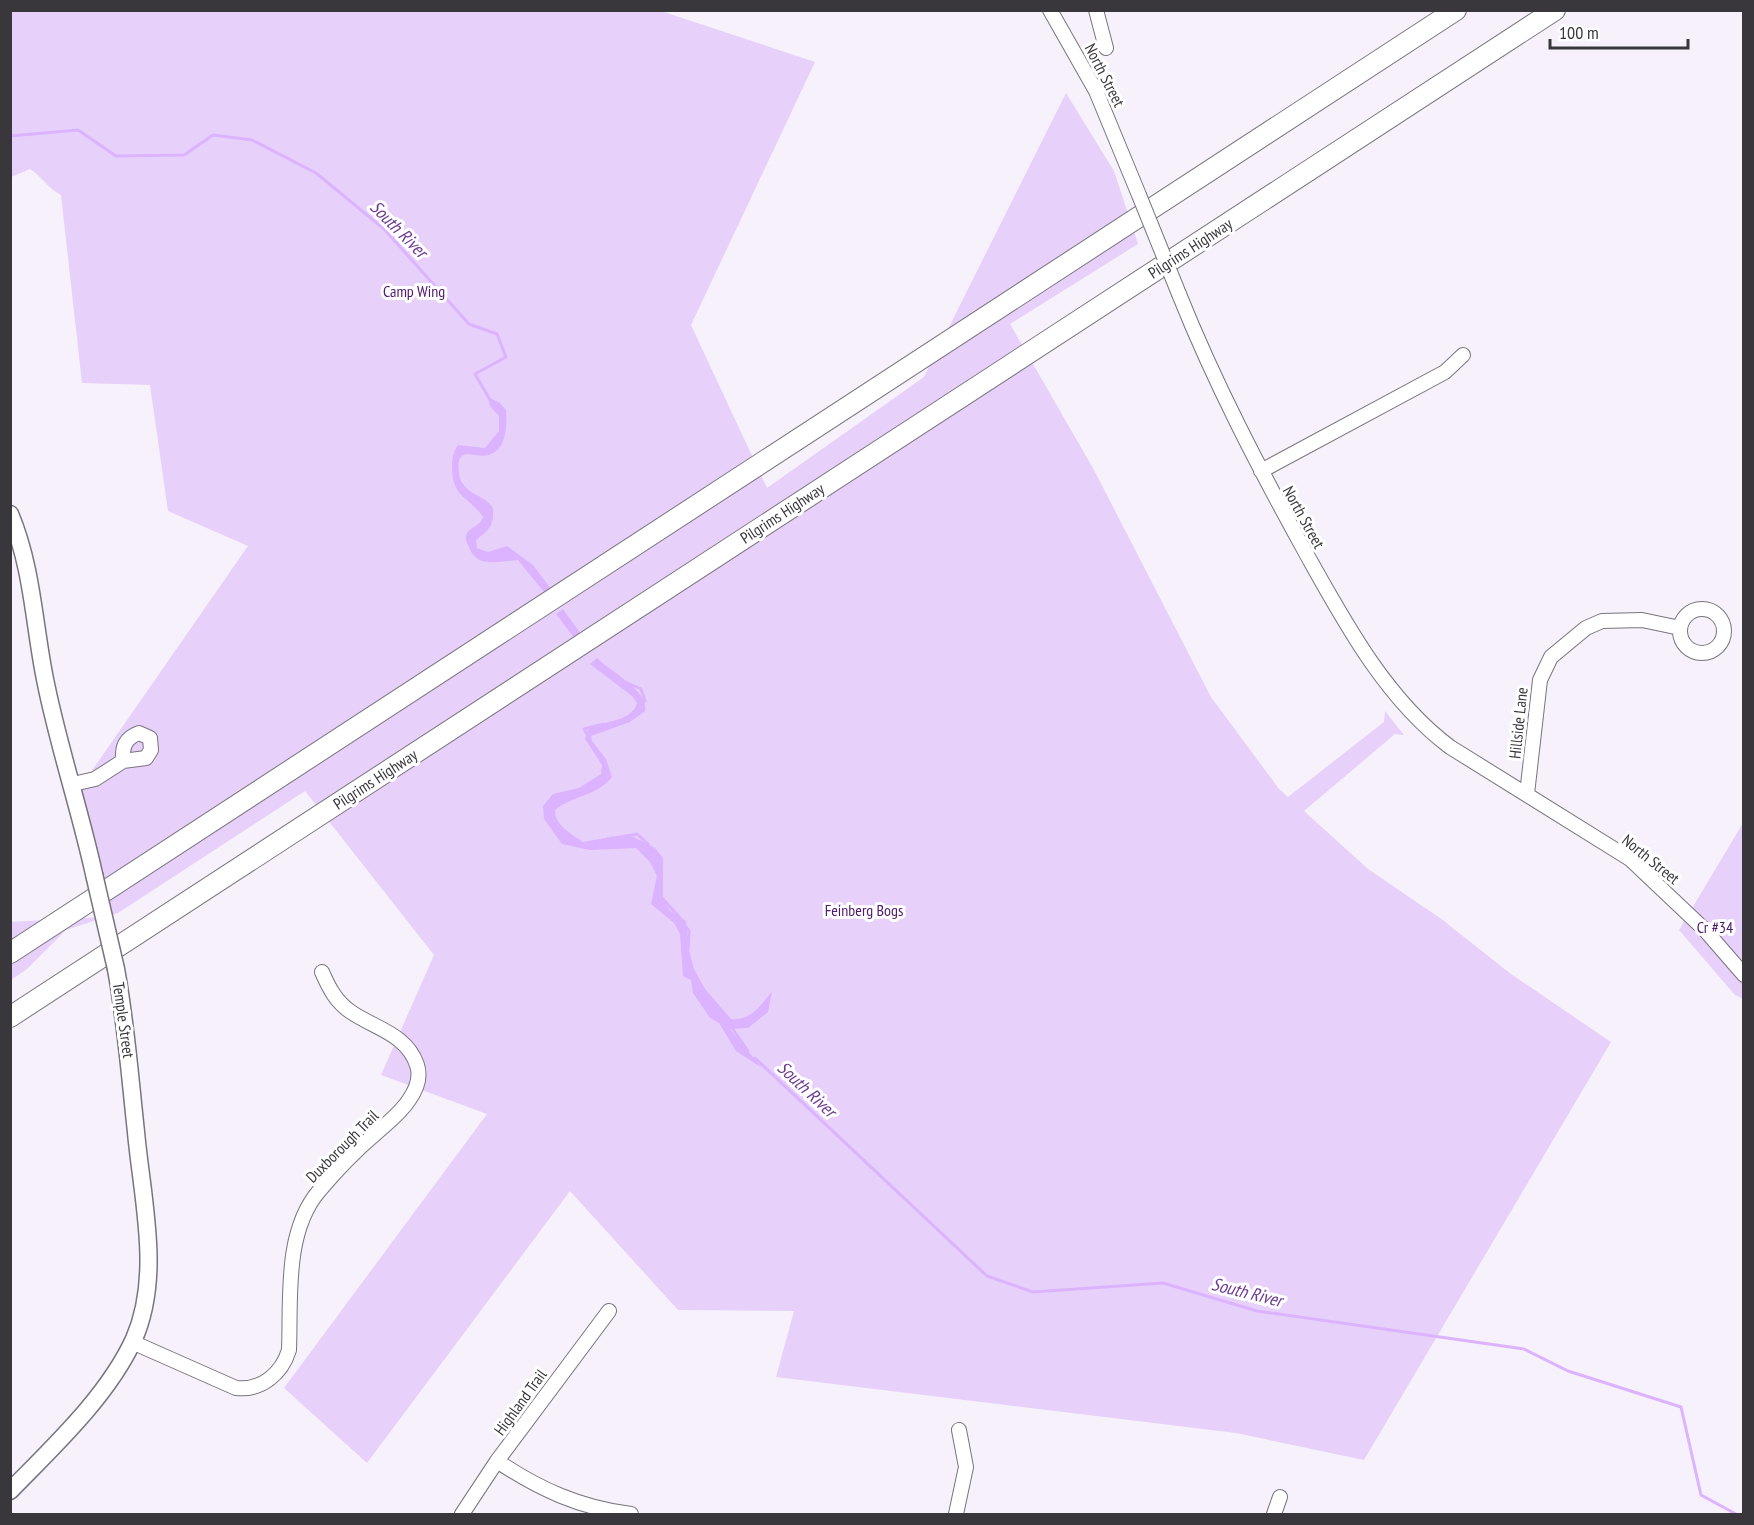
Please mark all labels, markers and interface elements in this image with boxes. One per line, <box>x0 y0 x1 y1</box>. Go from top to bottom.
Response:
scale bar <box>1550 12 1688 50</box>
text: 100 m <box>1559 21 1599 44</box>
street label: North Street <box>1081 40 1130 110</box>
water label: South River <box>365 195 435 265</box>
street label: Pilgrims Highway <box>1144 213 1236 283</box>
park label: Camp Wing <box>383 281 445 301</box>
street label: Pilgrims Highway <box>736 478 828 548</box>
street label: North Street <box>1279 482 1330 552</box>
street label: Hillside Lane <box>1504 686 1532 760</box>
street label: Pilgrims Highway <box>329 744 421 814</box>
street label: North Street <box>1618 830 1684 889</box>
park label: Feinberg Bogs <box>825 900 903 920</box>
park label: Cr #34 <box>1697 917 1733 937</box>
street label: Temple Street <box>109 981 139 1060</box>
water label: South River <box>773 1056 843 1124</box>
street label: Duxborough Trail <box>301 1105 383 1187</box>
water label: South River <box>1209 1272 1288 1313</box>
street label: Highland Trail <box>489 1365 551 1439</box>

